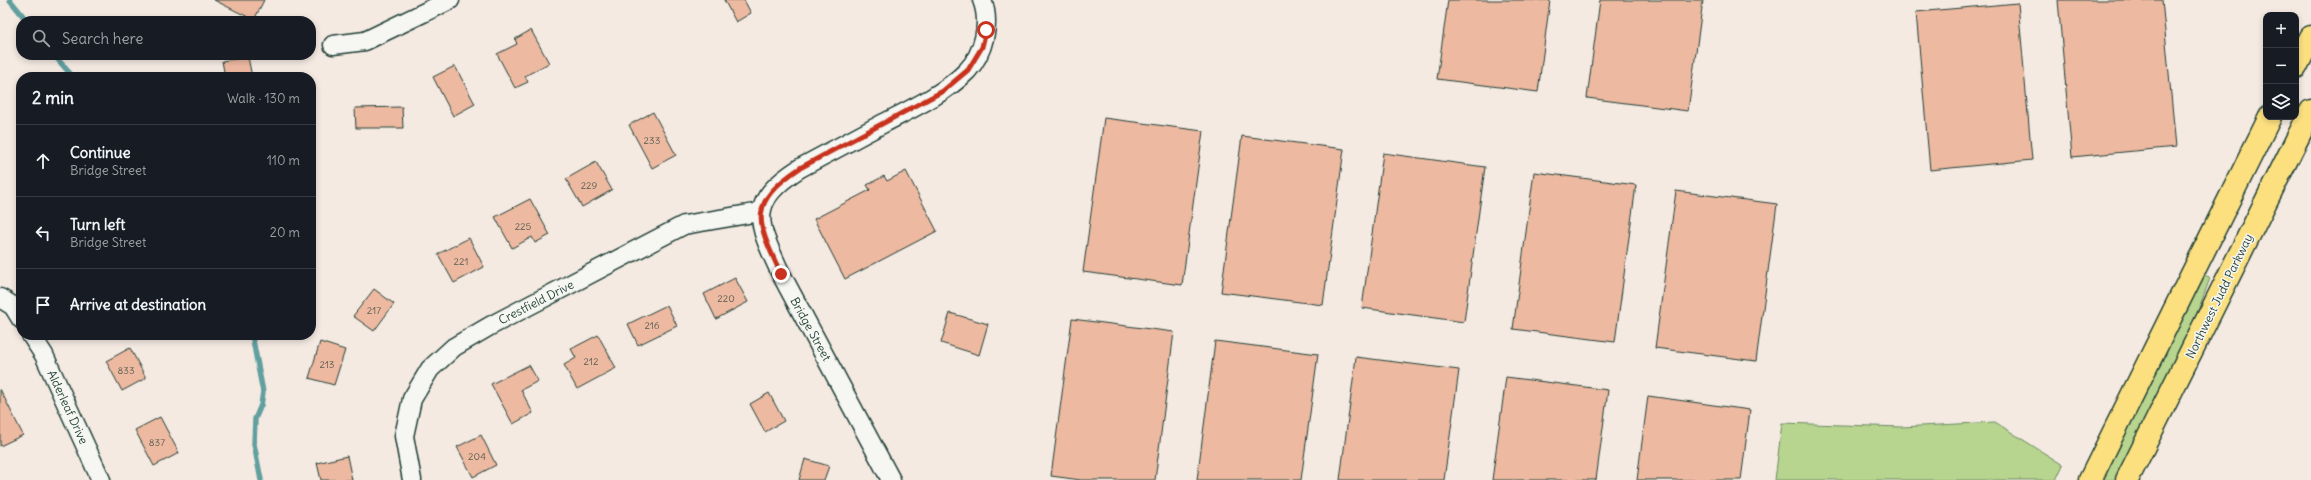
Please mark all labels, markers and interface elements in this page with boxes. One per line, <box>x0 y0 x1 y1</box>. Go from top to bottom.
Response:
map controls <box>2263 12 2299 120</box>
button: + <box>2263 12 2299 48</box>
search box <box>16 16 316 60</box>
route start <box>977 21 995 39</box>
icon: search <box>30 27 52 49</box>
text: Search here <box>62 29 143 48</box>
button: − <box>2263 48 2299 84</box>
button: layers <box>2263 84 2299 120</box>
text: 2 min <box>32 87 74 109</box>
text: Walk · 130 m <box>227 90 300 107</box>
house number: 233 <box>644 134 661 147</box>
text: Continue <box>70 143 131 162</box>
icon: ahead <box>32 150 54 172</box>
text: 110 m <box>267 152 300 169</box>
text: Bridge Street <box>70 162 146 179</box>
house number: 229 <box>581 179 598 192</box>
text: Turn left <box>70 215 125 234</box>
house number: 225 <box>515 220 532 233</box>
icon: left <box>32 222 54 244</box>
text: 20 m <box>270 224 300 241</box>
street label: Northwest Judd Parkway <box>2182 231 2256 361</box>
text: Bridge Street <box>70 234 146 251</box>
house number: 221 <box>454 255 468 268</box>
route end <box>772 265 790 283</box>
street label: Crestfield Drive <box>496 277 576 327</box>
house number: 220 <box>717 292 735 305</box>
icon: arrive <box>32 294 54 316</box>
text: Arrive at destination <box>70 295 206 314</box>
street label: Bridge Street <box>787 295 835 363</box>
house number: 217 <box>367 304 381 317</box>
house number: 216 <box>644 319 660 332</box>
house number: 212 <box>584 355 599 368</box>
house number: 213 <box>319 358 335 371</box>
house number: 833 <box>117 364 135 377</box>
street label: Alderleaf Drive <box>44 368 92 446</box>
house number: 837 <box>149 436 165 449</box>
house number: 204 <box>468 450 486 463</box>

